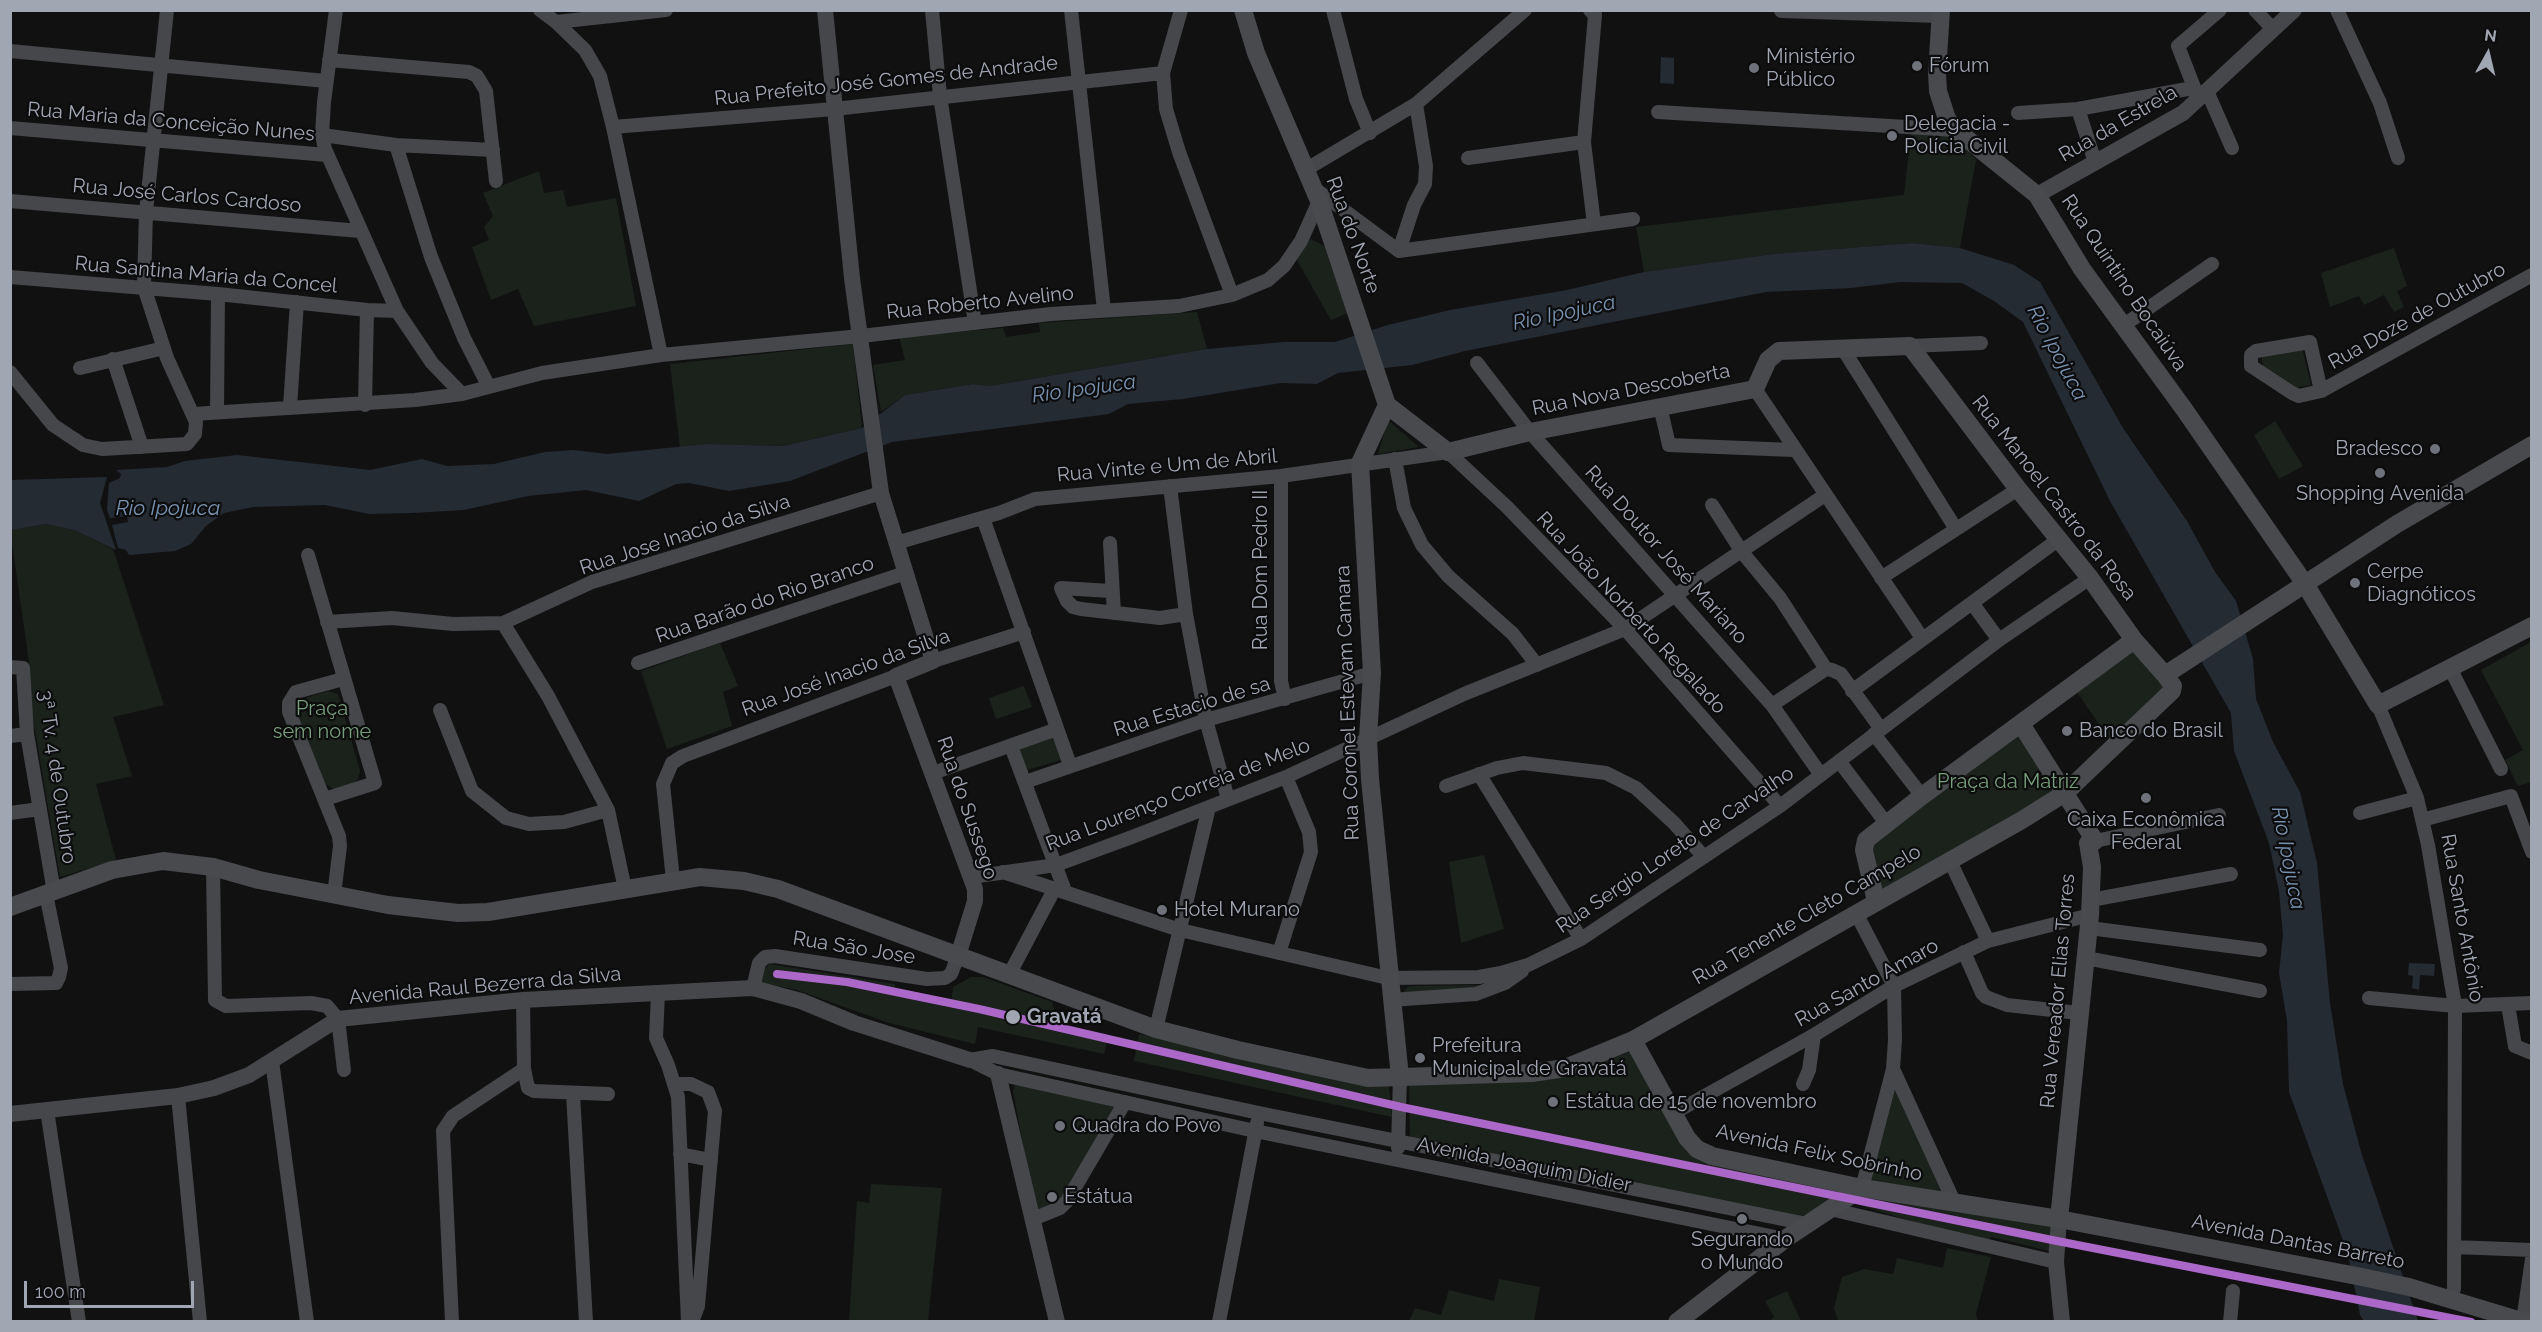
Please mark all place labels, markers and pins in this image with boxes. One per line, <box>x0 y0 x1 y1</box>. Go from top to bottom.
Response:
place label: Ministério Público <box>1766 45 1855 92</box>
place label: Fórum <box>1929 54 1989 78</box>
marker: Fórum <box>1910 59 1924 73</box>
marker: Ministério Público <box>1747 61 1761 75</box>
place label: Delegacia - Polícia Civil <box>1904 112 2010 159</box>
marker: Delegacia - Polícia Civil <box>1885 129 1899 143</box>
place label: Bradesco <box>2335 437 2423 461</box>
marker: Bradesco <box>2428 442 2442 456</box>
marker: Shopping Avenida <box>2373 466 2387 480</box>
place label: Shopping Avenida <box>2296 482 2464 506</box>
place label: Cerpe Diagnóticos <box>2367 560 2476 607</box>
marker: Cerpe Diagnóticos <box>2348 576 2362 590</box>
place label: Banco do Brasil <box>2079 719 2223 743</box>
marker: Banco do Brasil <box>2060 724 2074 738</box>
marker: Caixa Econômica Federal <box>2139 791 2153 805</box>
place label: Caixa Econômica Federal <box>2067 808 2225 855</box>
place label: Hotel Murano <box>1174 898 1300 922</box>
marker: Hotel Murano <box>1155 903 1169 917</box>
place label: Gravatá <box>1027 1005 1102 1029</box>
marker: Gravatá <box>1004 1008 1022 1026</box>
place label: Prefeitura Municipal de Gravatá <box>1432 1034 1627 1081</box>
marker: Prefeitura Municipal de Gravatá <box>1413 1051 1427 1065</box>
place label: Estátua de 15 de novembro <box>1565 1090 1817 1114</box>
marker: Estátua de 15 de novembro <box>1546 1095 1560 1109</box>
place label: Quadra do Povo <box>1072 1114 1221 1138</box>
marker: Quadra do Povo <box>1053 1119 1067 1133</box>
place label: Estátua <box>1064 1185 1133 1209</box>
marker: Estátua <box>1045 1190 1059 1204</box>
marker: Segurando o Mundo <box>1735 1212 1749 1226</box>
place label: Segurando o Mundo <box>1691 1228 1793 1275</box>

